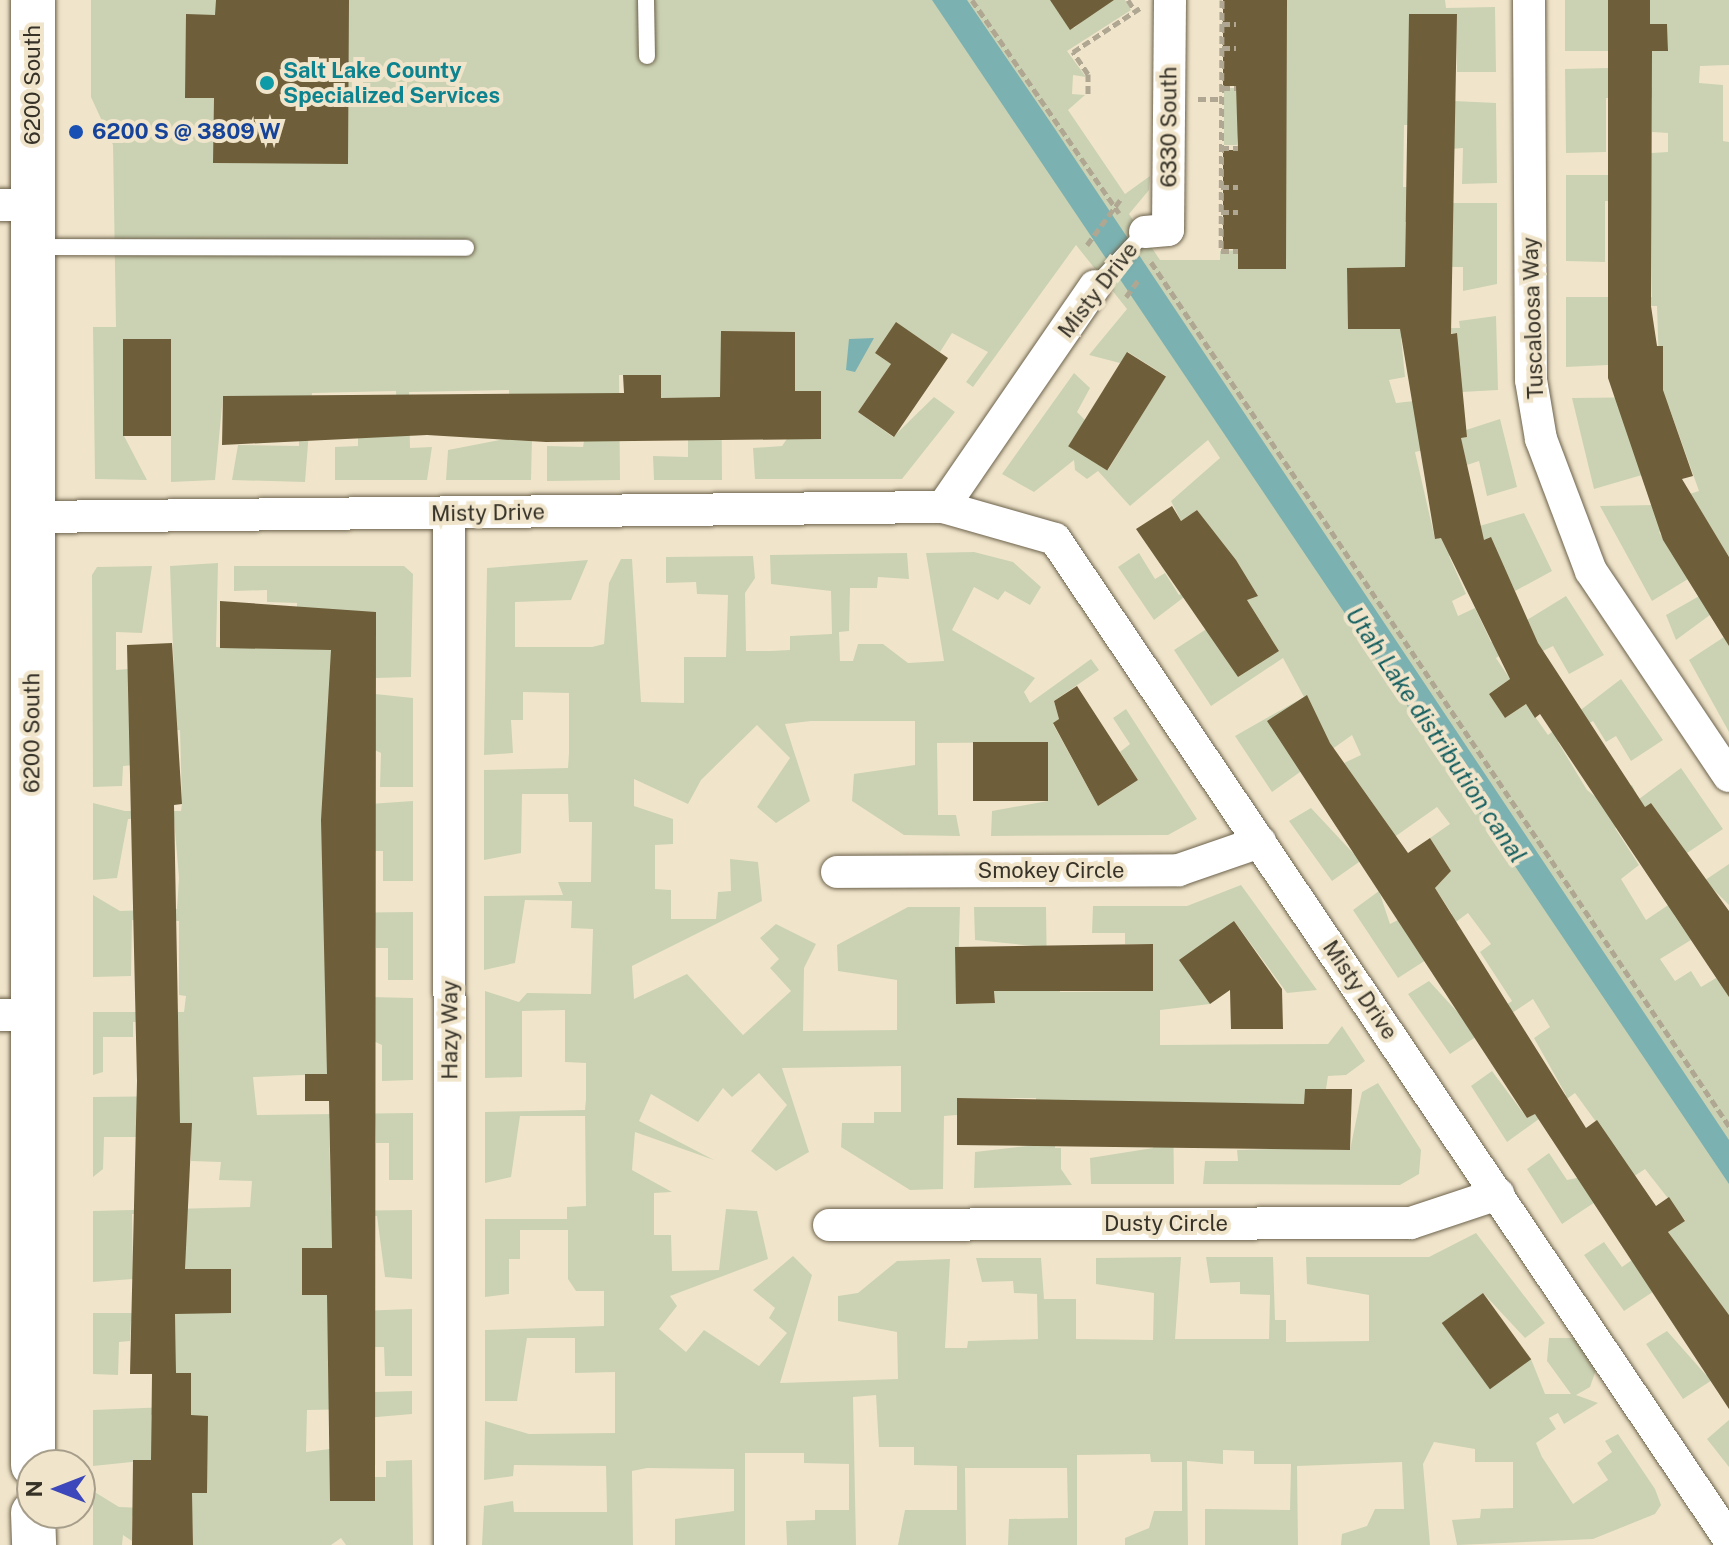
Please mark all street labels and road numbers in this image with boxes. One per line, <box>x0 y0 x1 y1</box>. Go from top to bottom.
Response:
street label: 6200 South <box>20 25 46 145</box>
street label: 6330 South <box>1156 67 1182 187</box>
street label: Tuscaloosa Way <box>1517 236 1549 400</box>
street label: Misty Drive <box>1052 237 1144 343</box>
street label: Misty Drive <box>431 499 545 527</box>
street label: 6200 South <box>19 673 45 793</box>
street label: Smokey Circle <box>977 858 1125 884</box>
street label: Misty Drive <box>1317 935 1403 1045</box>
street label: Hazy Way <box>437 980 463 1080</box>
street label: Dusty Circle <box>1104 1211 1228 1237</box>

